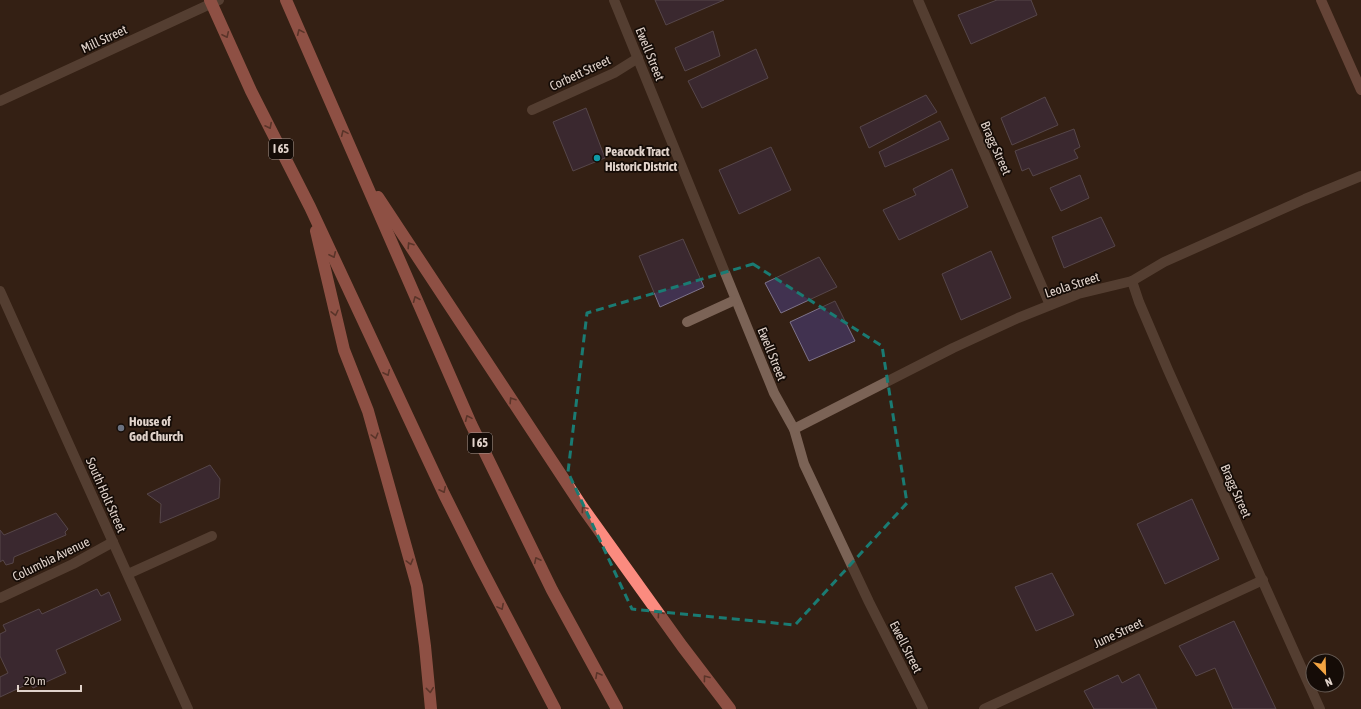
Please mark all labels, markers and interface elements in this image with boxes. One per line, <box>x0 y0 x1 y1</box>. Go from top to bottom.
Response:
street label: Mill Street <box>79 22 130 56</box>
street label: Ewell Street <box>633 25 668 83</box>
one-way arrow <box>296 28 304 35</box>
one-way arrow <box>221 31 229 39</box>
street label: Corbett Street <box>547 52 613 94</box>
street label: Bragg Street <box>978 119 1015 177</box>
one-way arrow <box>264 121 272 129</box>
one-way arrow <box>341 130 349 138</box>
road number: I 65 <box>269 139 293 159</box>
place label: Peacock Tract Historic District <box>605 144 678 174</box>
marker: Peacock Tract Historic District <box>592 153 602 163</box>
one-way arrow <box>407 242 414 249</box>
one-way arrow <box>328 251 336 258</box>
street label: Leola Street <box>1043 269 1102 301</box>
one-way arrow <box>413 295 421 303</box>
one-way arrow <box>331 310 339 316</box>
street label: Ewell Street <box>755 325 790 383</box>
one-way arrow <box>382 369 390 376</box>
one-way arrow <box>509 397 517 404</box>
place label: House of God Church <box>129 414 183 444</box>
one-way arrow <box>465 415 473 423</box>
marker: House of God Church <box>116 423 126 433</box>
one-way arrow <box>371 433 379 440</box>
road number: I 65 <box>468 433 492 453</box>
street label: South Holt Street <box>83 455 129 535</box>
street label: Bragg Street <box>1218 462 1255 520</box>
one-way arrow <box>438 486 446 494</box>
one-way arrow <box>582 506 589 513</box>
street label: Columbia Avenue <box>10 534 92 584</box>
one-way arrow <box>534 557 542 564</box>
one-way arrow <box>405 558 414 565</box>
one-way arrow <box>496 602 504 610</box>
one-way arrow <box>657 611 664 618</box>
street label: June Street <box>1091 615 1145 651</box>
street label: Ewell Street <box>887 619 926 676</box>
north arrow <box>1305 653 1345 693</box>
scale bar <box>18 667 81 693</box>
one-way arrow <box>596 672 603 679</box>
text: 20 m <box>24 674 46 688</box>
one-way arrow <box>704 675 711 682</box>
text: N <box>1324 675 1334 689</box>
one-way arrow <box>425 687 434 693</box>

